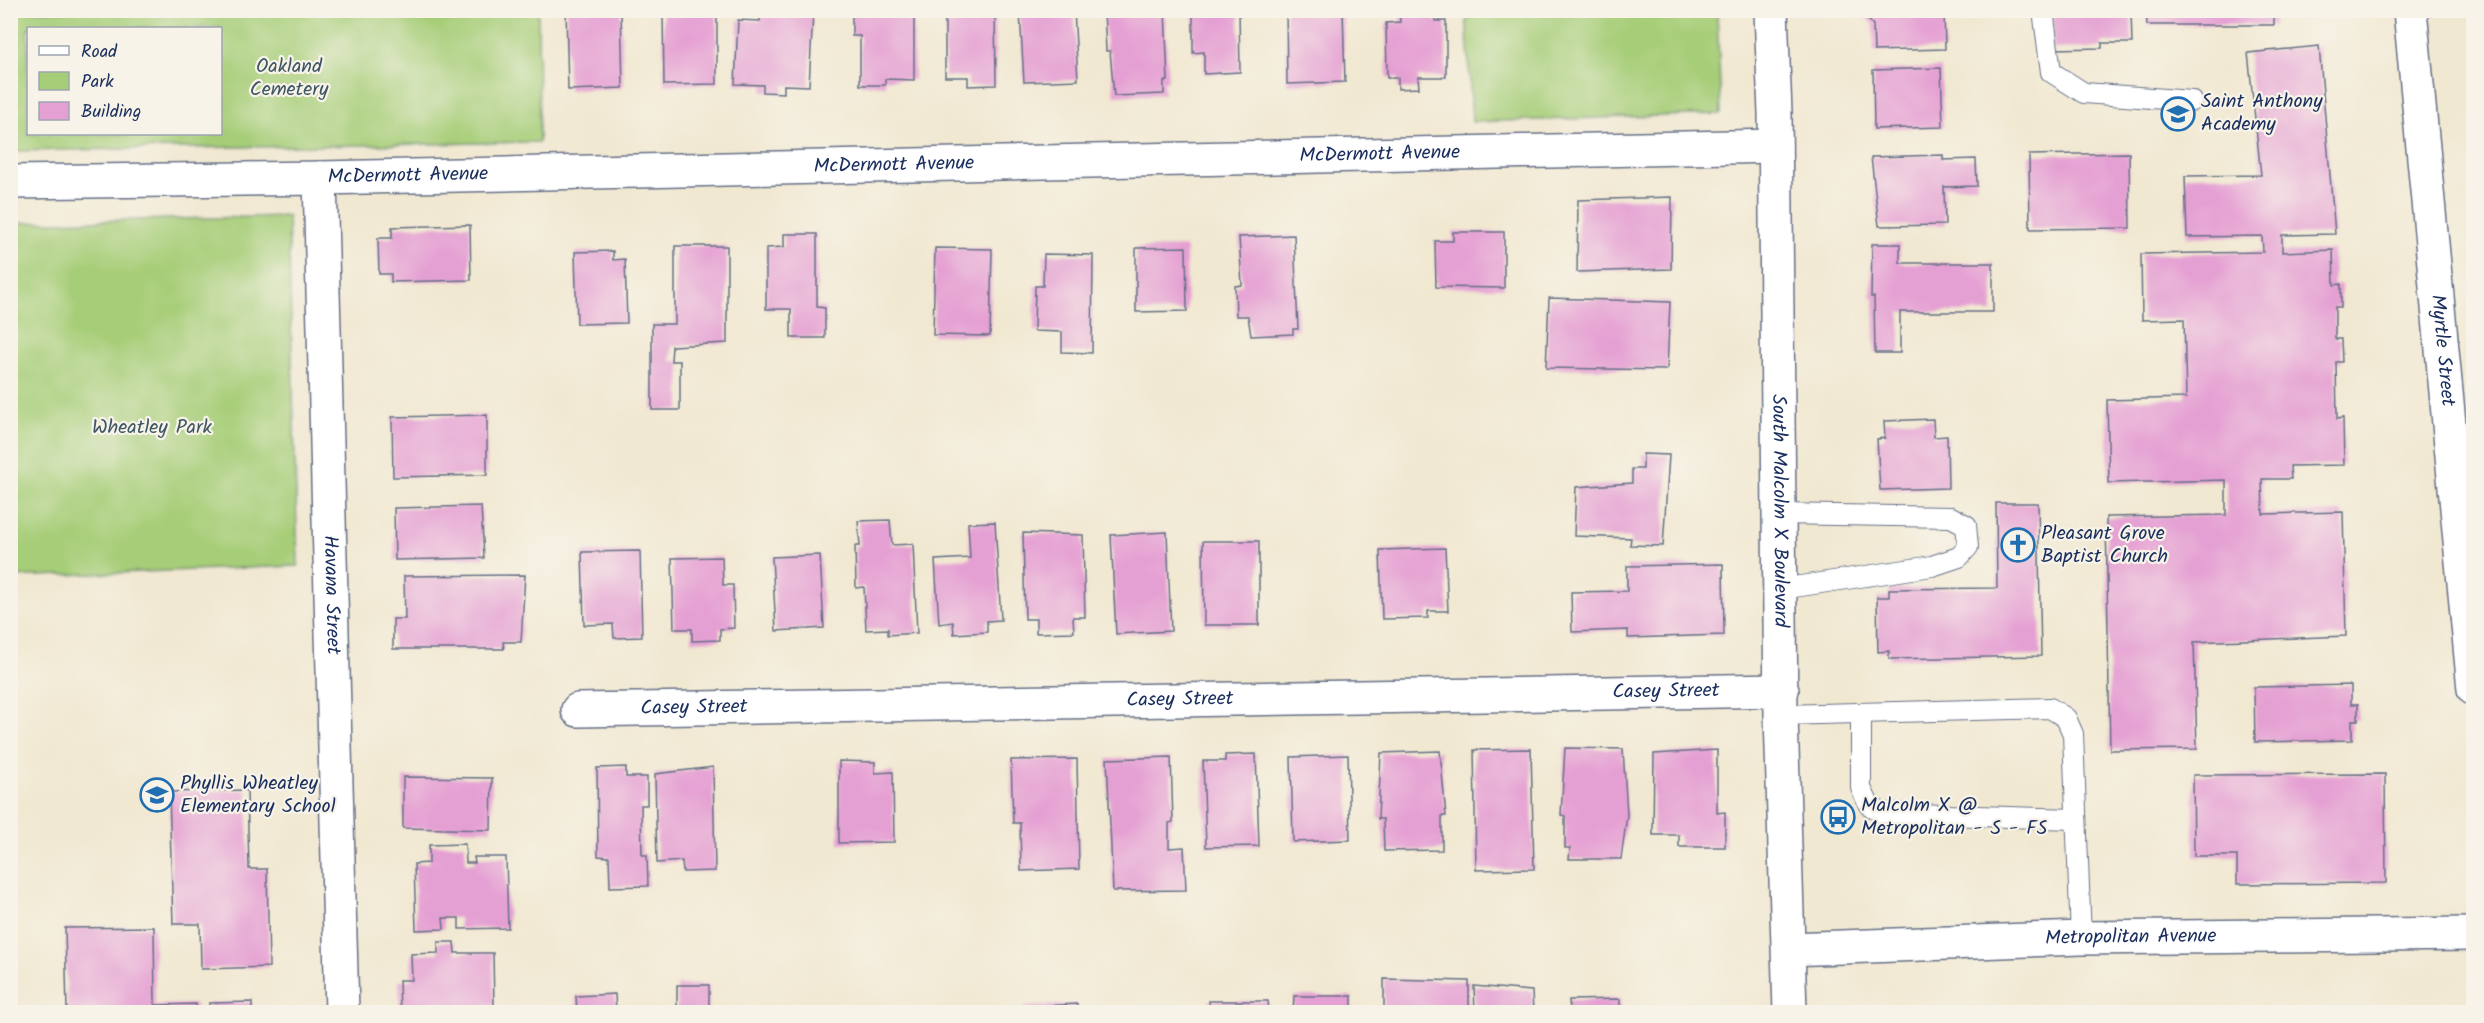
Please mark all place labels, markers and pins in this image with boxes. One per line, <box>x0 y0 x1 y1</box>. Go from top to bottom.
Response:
place label: Saint Anthony Academy <box>2201 86 2323 141</box>
school or university icon: Saint Anthony Academy <box>2160 96 2196 132</box>
place label: Pleasant Grove Baptist Church <box>2041 518 2168 573</box>
church icon: Pleasant Grove Baptist Church <box>2000 527 2036 563</box>
place label: Phyllis Wheatley Elementary School <box>180 768 336 823</box>
school or university icon: Phyllis Wheatley Elementary School <box>139 777 175 813</box>
place label: Malcolm X @ Metropolitan - S - FS <box>1861 790 2048 845</box>
bus stop icon: Malcolm X @ Metropolitan - S - FS <box>1820 799 1856 835</box>

